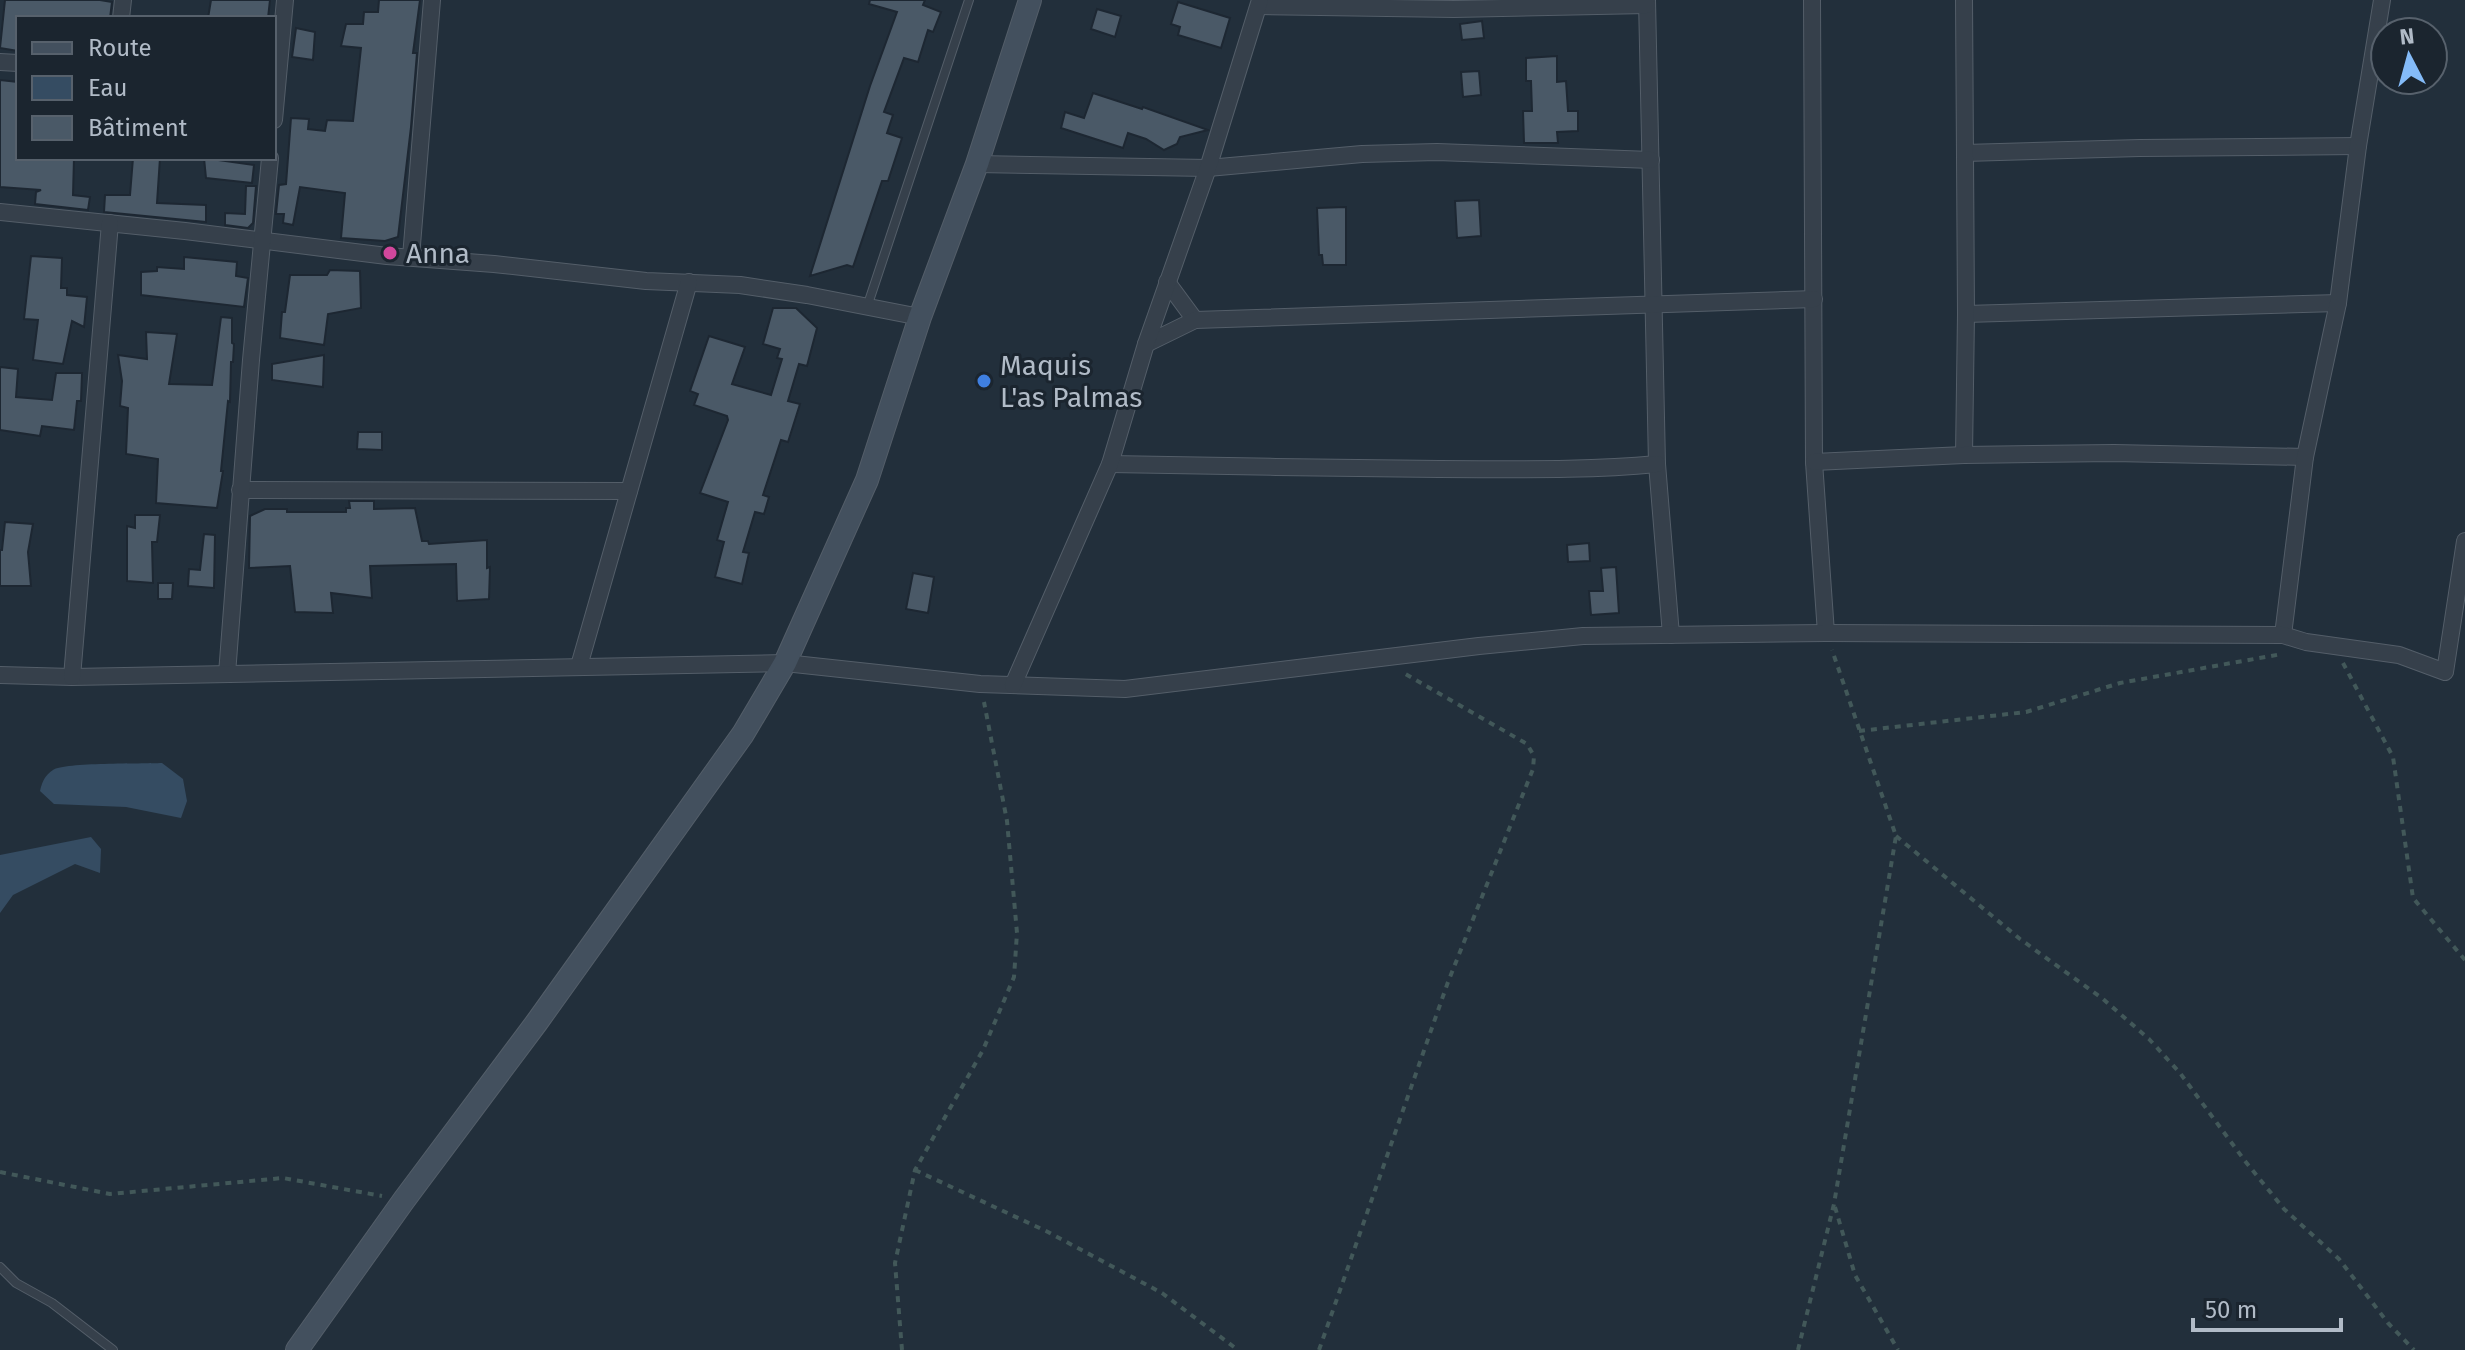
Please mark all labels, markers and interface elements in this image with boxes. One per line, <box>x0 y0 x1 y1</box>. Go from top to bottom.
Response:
legend <box>16 16 276 160</box>
north arrow <box>2369 16 2449 96</box>
text: N <box>2398 22 2416 51</box>
text: Route <box>88 34 152 62</box>
text: Eau <box>88 74 128 102</box>
text: Bâtiment <box>88 114 188 142</box>
place label: Anna <box>406 237 470 270</box>
marker: Anna <box>381 244 399 262</box>
place label: Maquis L'as Palmas <box>1000 349 1142 414</box>
marker: Maquis L'as Palmas <box>975 372 993 390</box>
scale bar <box>2193 1282 2341 1332</box>
text: 50 m <box>2205 1296 2257 1324</box>

